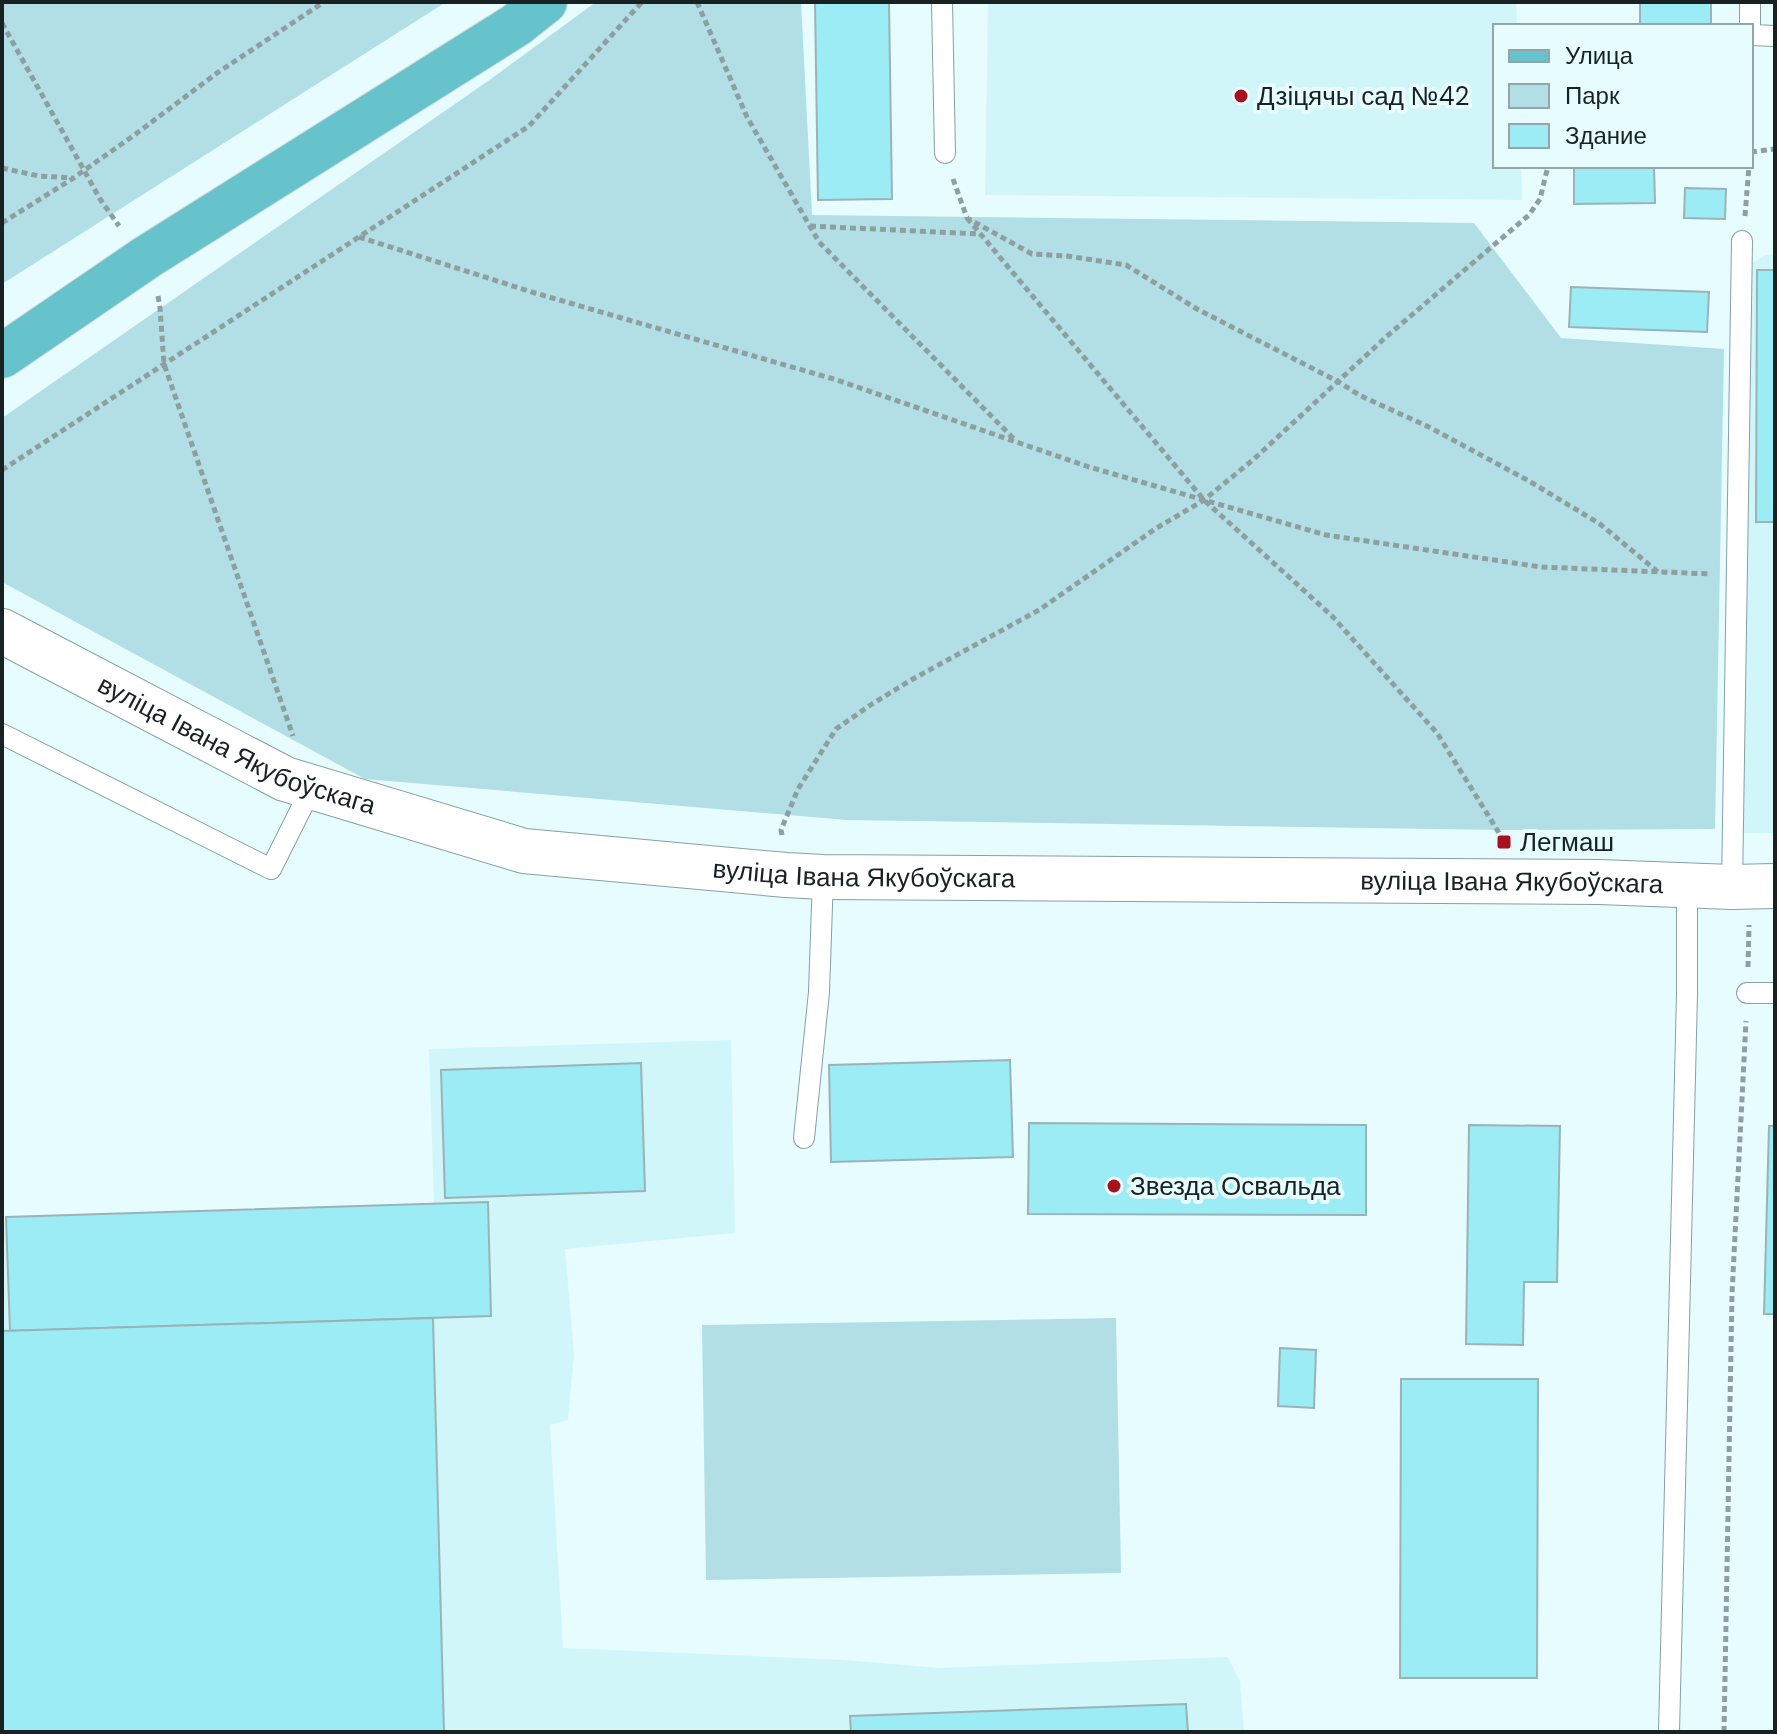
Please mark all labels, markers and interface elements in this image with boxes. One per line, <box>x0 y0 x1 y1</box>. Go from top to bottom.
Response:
legend <box>1493 24 1753 168</box>
text: Улица <box>1565 40 1634 71</box>
place label: Дзіцячы сад №42 <box>1257 79 1470 113</box>
text: Парк <box>1565 80 1620 111</box>
marker: Дзіцячы сад №42 <box>1232 87 1250 105</box>
text: Здание <box>1565 120 1647 151</box>
street label: вуліца Івана Якубоўскага <box>92 667 380 823</box>
place label: Легмаш <box>1520 825 1614 859</box>
marker: Легмаш <box>1495 833 1513 851</box>
street label: вуліца Івана Якубоўскага <box>711 851 1016 895</box>
street label: вуліца Івана Якубоўскага <box>1360 863 1664 901</box>
place label: Звезда Освальда <box>1130 1169 1341 1203</box>
marker: Звезда Освальда <box>1105 1177 1123 1195</box>

